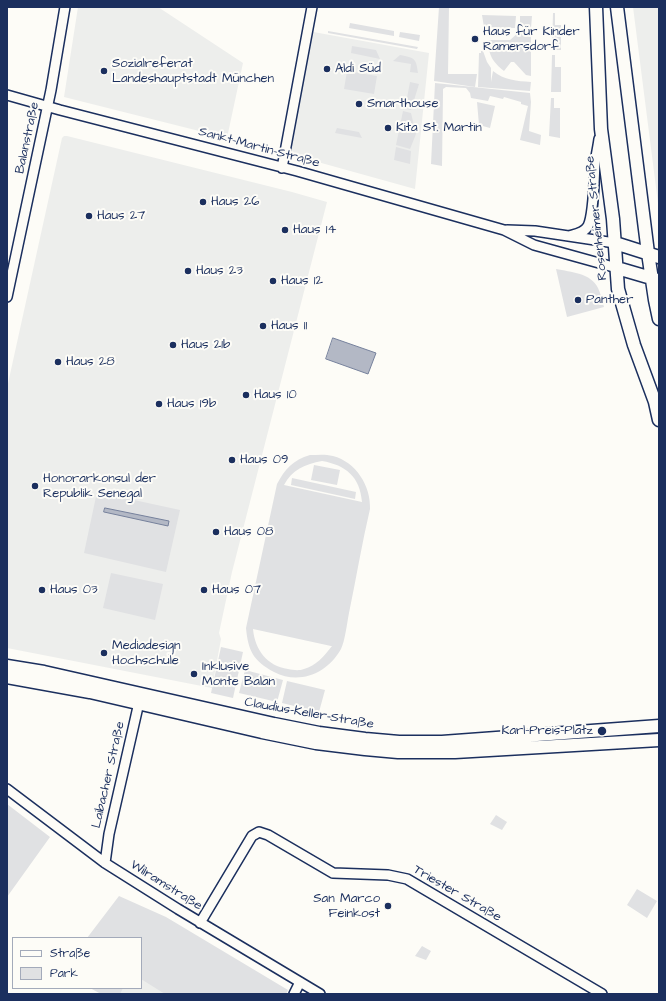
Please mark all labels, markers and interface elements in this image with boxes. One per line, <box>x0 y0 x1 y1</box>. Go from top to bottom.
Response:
place label: Haus für Kinder Ramersdorf <box>483 24 580 55</box>
marker: Haus für Kinder Ramersdorf <box>470 34 480 44</box>
place label: Sozialreferat Landeshauptstadt München <box>112 56 274 87</box>
place label: Aldi Süd <box>335 61 381 77</box>
marker: Aldi Süd <box>322 64 332 74</box>
marker: Sozialreferat Landeshauptstadt München <box>99 66 109 76</box>
place label: Smarthouse <box>367 96 438 112</box>
marker: Smarthouse <box>354 99 364 109</box>
street label: Balanstraße <box>13 101 43 175</box>
place label: Kita St. Martin <box>396 120 482 136</box>
marker: Kita St. Martin <box>383 123 393 133</box>
street label: Sankt-Martin-Straße <box>197 124 321 172</box>
street label: Rosenheimer Straße <box>583 155 611 281</box>
place label: Haus 26 <box>211 194 259 210</box>
marker: Haus 26 <box>198 197 208 207</box>
place label: Haus 27 <box>97 208 145 224</box>
marker: Haus 27 <box>84 211 94 221</box>
place label: Haus 14 <box>293 222 336 238</box>
marker: Haus 14 <box>280 225 290 235</box>
place label: Haus 23 <box>196 263 243 279</box>
marker: Haus 23 <box>183 266 193 276</box>
place label: Haus 12 <box>281 273 323 289</box>
marker: Haus 12 <box>268 276 278 286</box>
place label: Panther <box>586 292 633 308</box>
marker: Panther <box>573 295 583 305</box>
place label: Haus 11 <box>271 318 307 334</box>
marker: Haus 11 <box>258 321 268 331</box>
place label: Haus 21b <box>181 337 230 353</box>
marker: Haus 21b <box>168 340 178 350</box>
place label: Haus 28 <box>66 354 115 370</box>
marker: Haus 28 <box>53 357 63 367</box>
place label: Haus 10 <box>254 387 297 403</box>
marker: Haus 10 <box>241 390 251 400</box>
place label: Haus 19b <box>167 396 216 412</box>
marker: Haus 19b <box>154 399 164 409</box>
place label: Haus 09 <box>240 452 288 468</box>
marker: Haus 09 <box>227 455 237 465</box>
place label: Honorarkonsul der Republik Senegal <box>43 471 156 502</box>
marker: Honorarkonsul der Republik Senegal <box>30 481 40 491</box>
place label: Haus 08 <box>224 524 273 540</box>
marker: Haus 08 <box>211 527 221 537</box>
place label: Haus 03 <box>50 582 98 598</box>
place label: Haus 07 <box>212 582 261 598</box>
marker: Haus 03 <box>37 585 47 595</box>
marker: Haus 07 <box>199 585 209 595</box>
place label: Mediadesign Hochschule <box>112 638 180 669</box>
marker: Mediadesign Hochschule <box>99 648 109 658</box>
place label: Inklusive Monte Balan <box>202 659 275 690</box>
marker: Inklusive Monte Balan <box>189 669 199 679</box>
street label: Claudius-Keller-Straße <box>243 695 375 733</box>
street label: Laibacher Straße <box>89 720 129 830</box>
place label: Karl-Preis-Platz <box>502 723 593 739</box>
marker: Karl-Preis-Platz <box>596 725 608 737</box>
street label: Wilramstraße <box>127 858 205 914</box>
street label: Triester Straße <box>410 862 504 926</box>
place label: San Marco Feinkost <box>313 891 380 922</box>
marker: San Marco Feinkost <box>383 901 393 911</box>
legend <box>12 937 142 989</box>
text: Straße <box>50 945 90 962</box>
text: Park <box>50 965 78 982</box>

